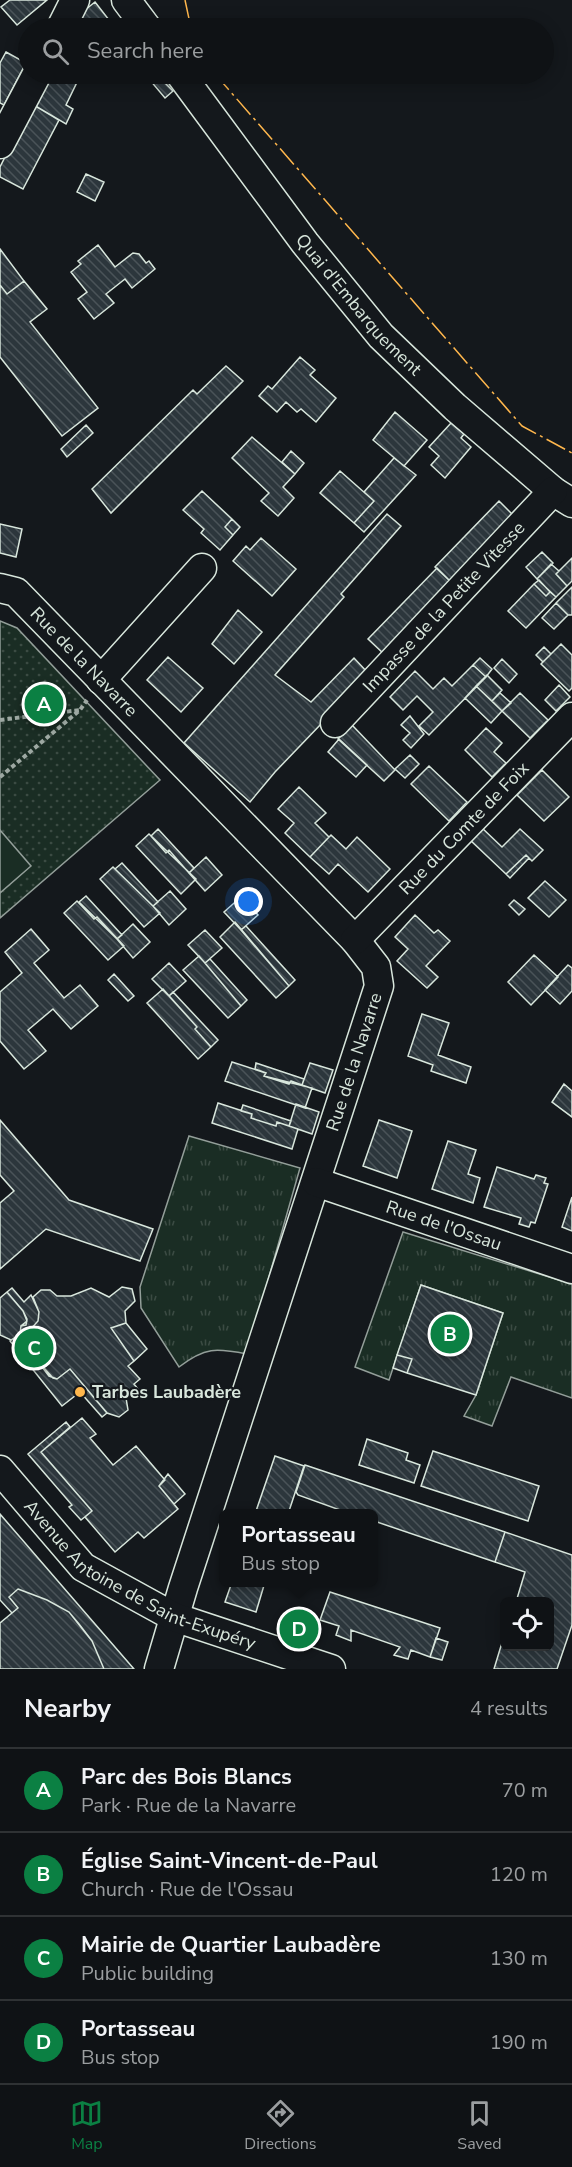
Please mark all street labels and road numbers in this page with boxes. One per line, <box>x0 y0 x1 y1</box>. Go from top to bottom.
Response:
street label: Quai d'Embarquement <box>290 229 427 381</box>
street label: Impasse de la Petite Vitesse <box>358 516 530 698</box>
street label: Rue de la Navarre <box>25 602 143 722</box>
street label: Rue du Comte de Foix <box>394 756 534 900</box>
street label: Rue de la Navarre <box>320 990 388 1134</box>
street label: Rue de l'Ossau <box>383 1195 505 1256</box>
street label: Avenue Antoine de Saint-Exupéry <box>19 1495 260 1656</box>

